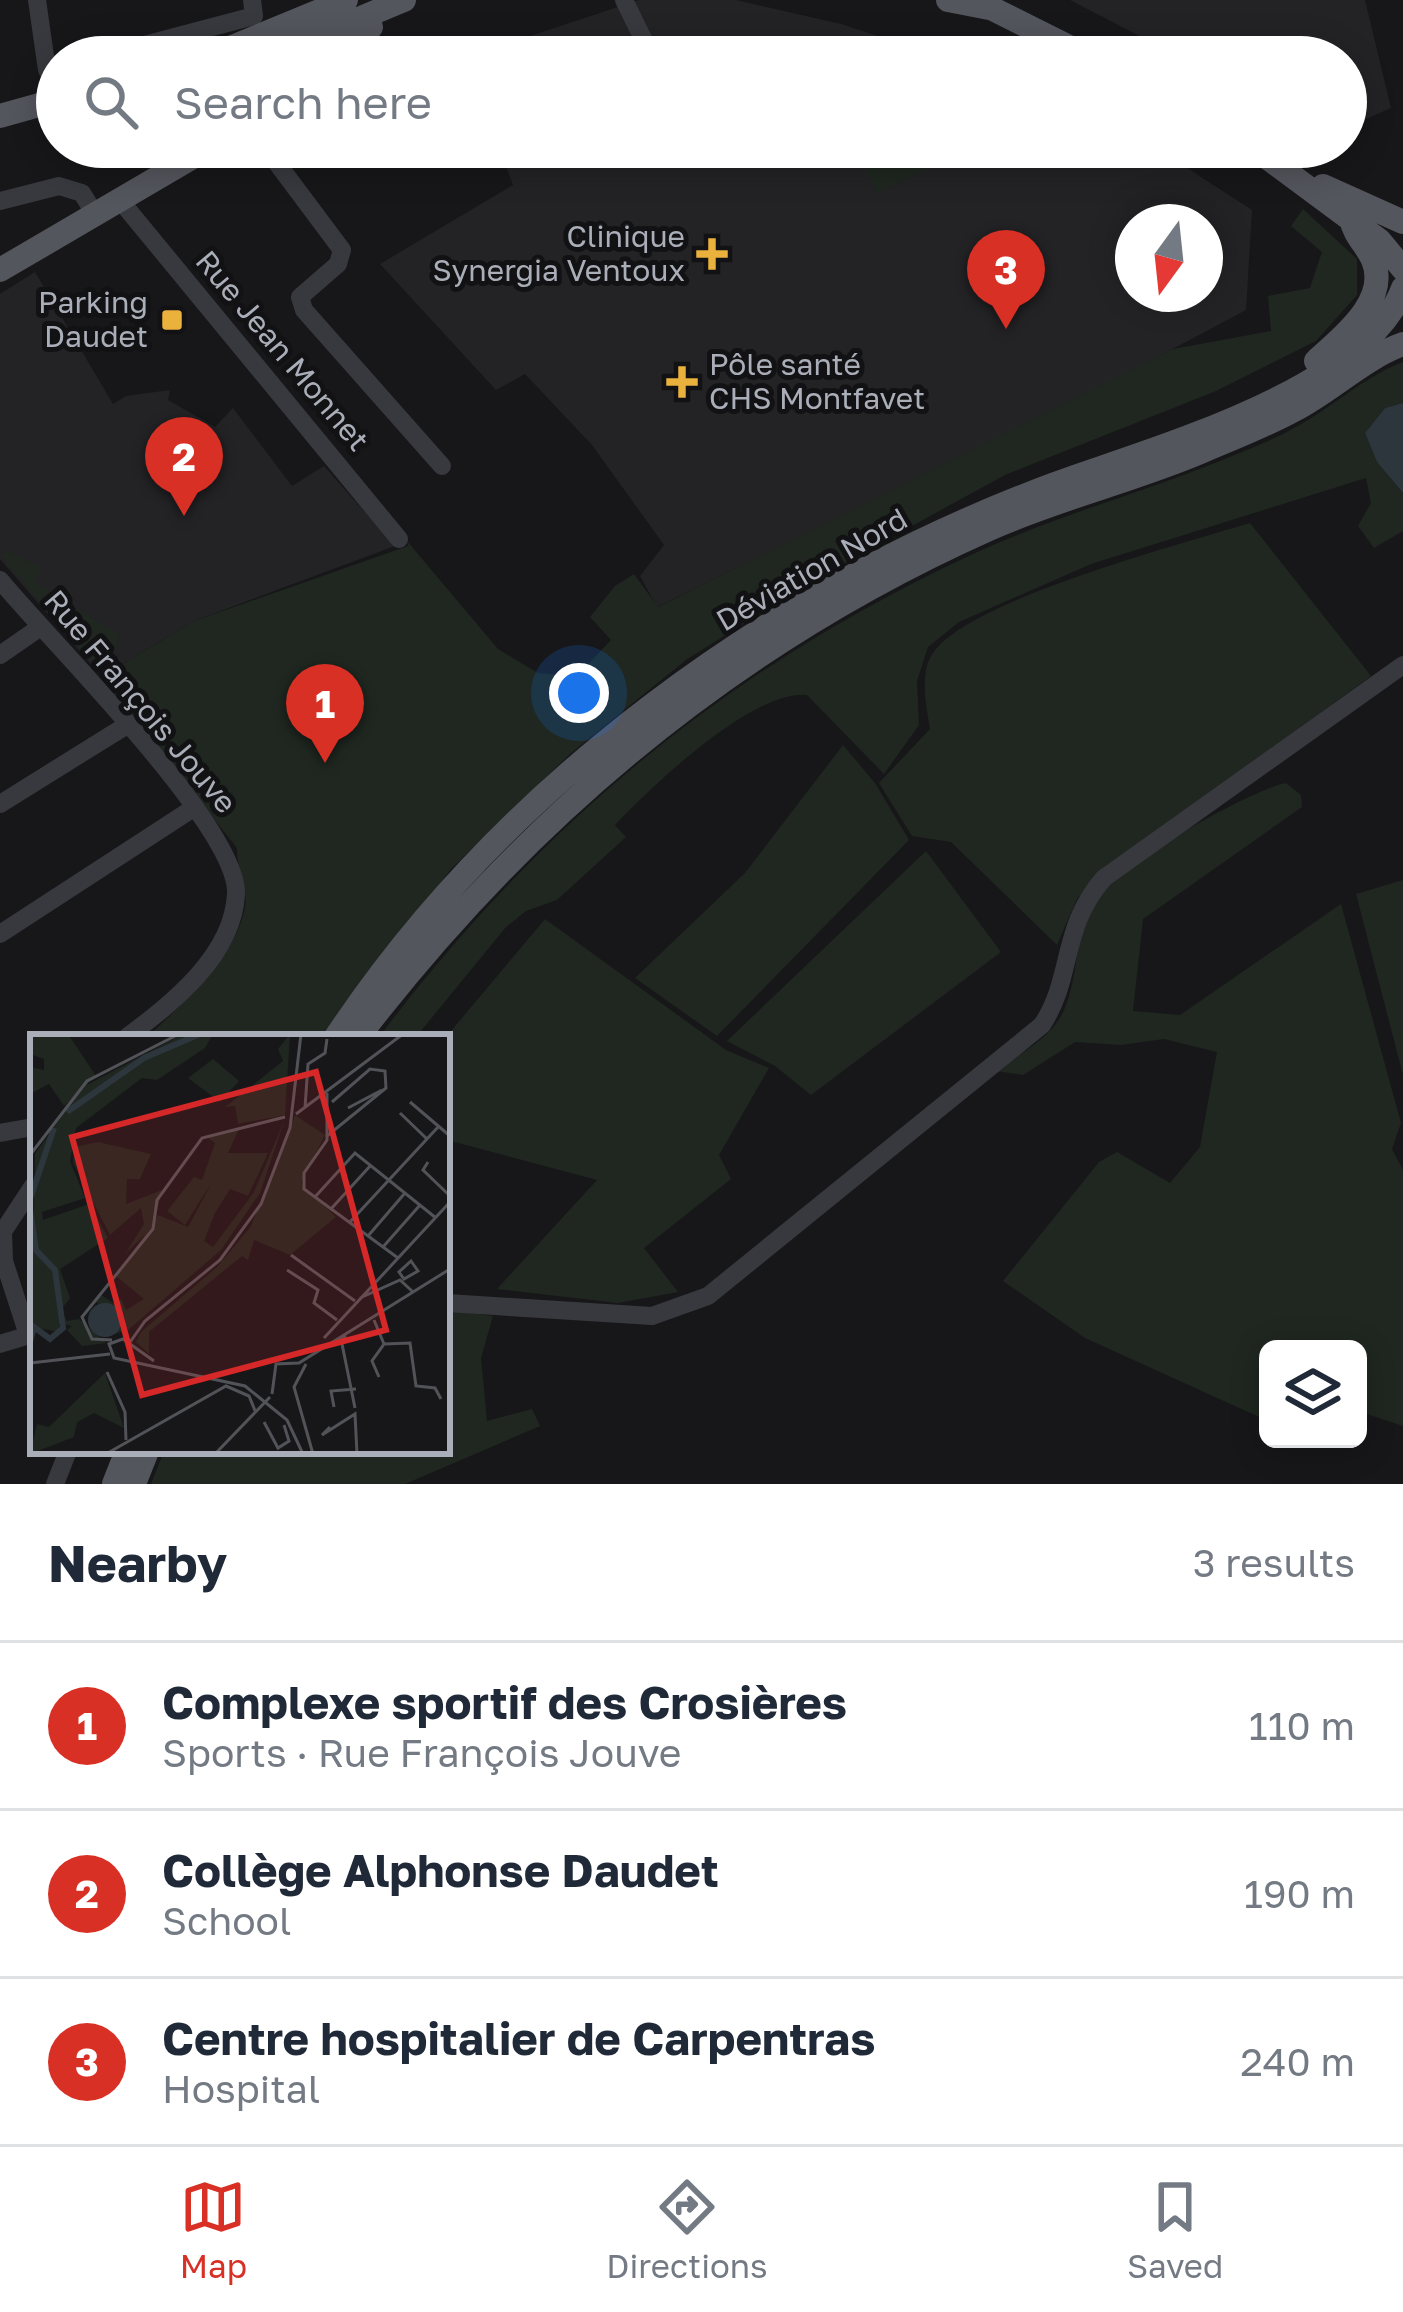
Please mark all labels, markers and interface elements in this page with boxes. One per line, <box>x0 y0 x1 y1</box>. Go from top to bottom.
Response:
search box <box>36 36 1367 168</box>
icon: search <box>78 69 144 135</box>
text: Search here <box>174 75 432 129</box>
north arrow <box>1115 204 1223 312</box>
place label: Clinique Synergia Ventoux <box>433 218 685 288</box>
pin: 3 <box>967 230 1045 329</box>
marker: Clinique Synergia Ventoux <box>696 238 728 270</box>
street label: Rue Jean Monnet <box>189 243 377 458</box>
place label: Parking Daudet <box>38 284 148 354</box>
marker: Parking Daudet <box>159 307 185 333</box>
place label: Pôle santé CHS Montfavet <box>709 346 925 416</box>
marker: Pôle santé CHS Montfavet <box>666 366 698 398</box>
pin: 2 <box>145 417 223 516</box>
street label: Déviation Nord <box>710 500 913 638</box>
street label: Rue François Jouve <box>37 583 244 820</box>
your location <box>549 663 609 723</box>
pin: 1 <box>286 664 364 763</box>
inset map <box>30 1034 450 1454</box>
map controls <box>1259 1340 1367 1448</box>
button: layers <box>1259 1340 1367 1448</box>
text: Nearby <box>48 1532 227 1593</box>
text: 3 results <box>1193 1539 1355 1586</box>
text: Complexe sportif des Crosières <box>162 1675 847 1729</box>
text: 1 <box>77 1702 97 1749</box>
text: 110 m <box>1249 1702 1355 1749</box>
text: Sports · Rue François Jouve <box>162 1729 681 1776</box>
text: Collège Alphonse Daudet <box>162 1843 719 1897</box>
text: 2 <box>75 1870 99 1917</box>
text: 190 m <box>1244 1870 1355 1917</box>
text: School <box>162 1897 291 1944</box>
text: Centre hospitalier de Carpentras <box>162 2011 875 2065</box>
text: 3 <box>75 2038 99 2085</box>
text: 240 m <box>1240 2038 1355 2085</box>
text: Hospital <box>162 2065 320 2112</box>
tab: Map <box>180 2174 247 2285</box>
tab: Directions <box>606 2174 768 2285</box>
tab: Saved <box>1127 2174 1223 2285</box>

